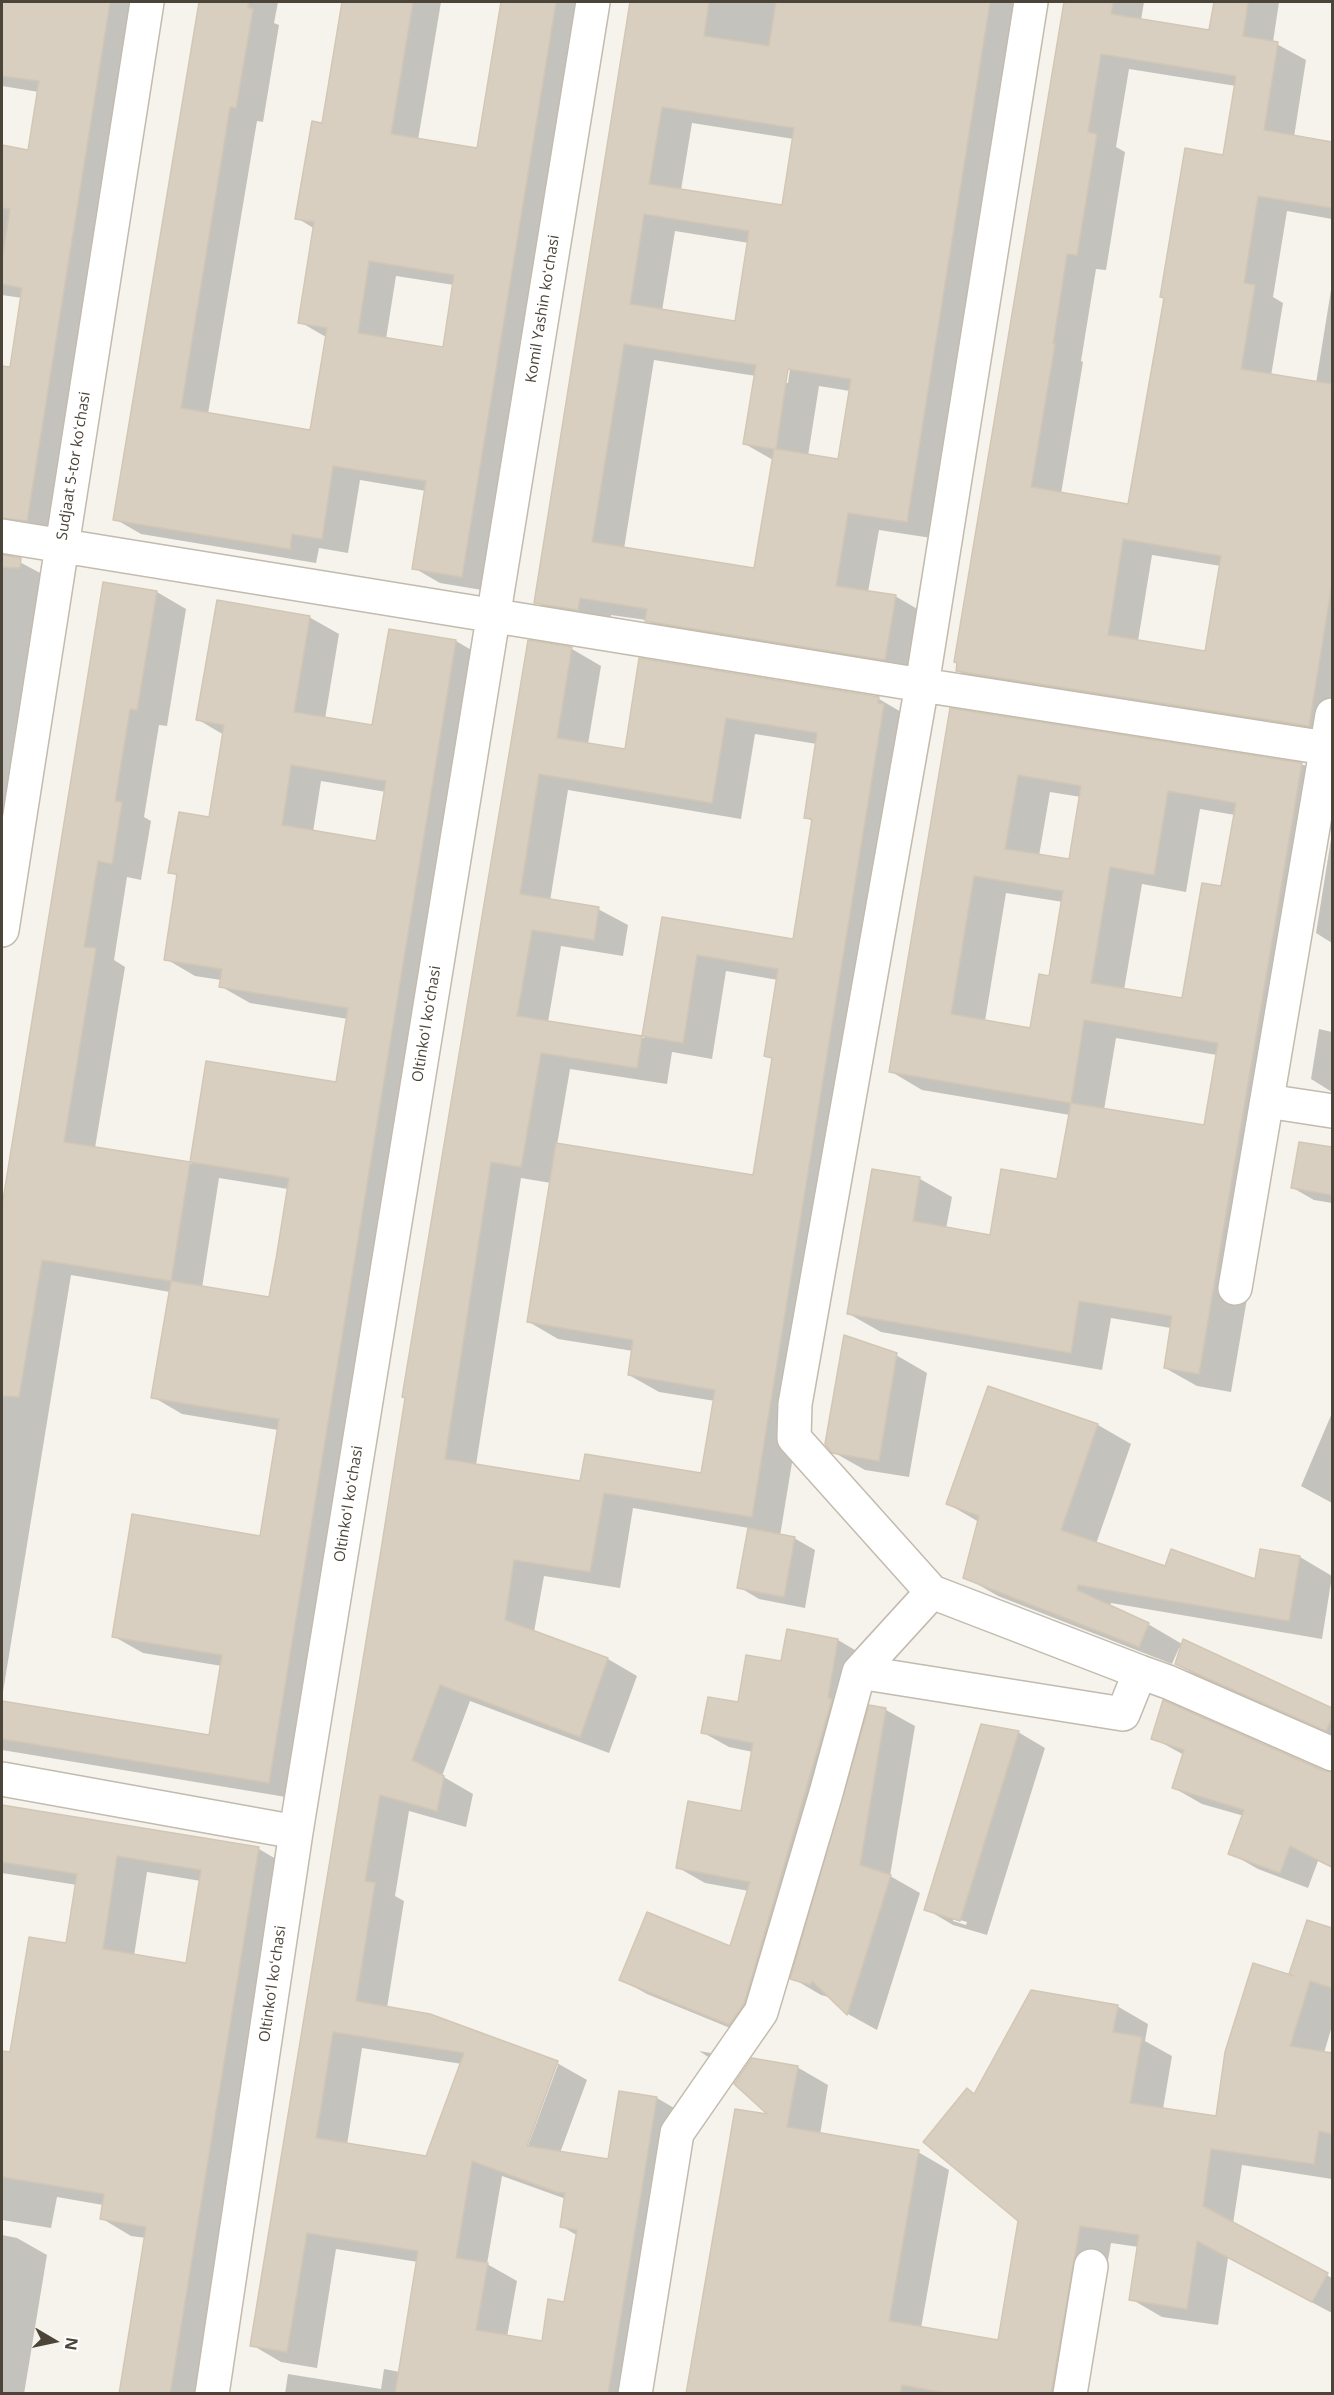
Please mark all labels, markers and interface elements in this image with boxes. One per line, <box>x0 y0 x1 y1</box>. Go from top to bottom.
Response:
street label: Komil Yashin koʻchasi <box>522 234 564 384</box>
street label: Sudjaat 5-tor koʻchasi <box>53 391 95 541</box>
street label: Oltinkoʻl koʻchasi <box>409 965 445 1083</box>
street label: Oltinkoʻl koʻchasi <box>331 1445 367 1563</box>
street label: Oltinkoʻl koʻchasi <box>256 1925 290 2043</box>
north arrow <box>24 2311 84 2371</box>
text: N <box>60 2336 84 2352</box>

